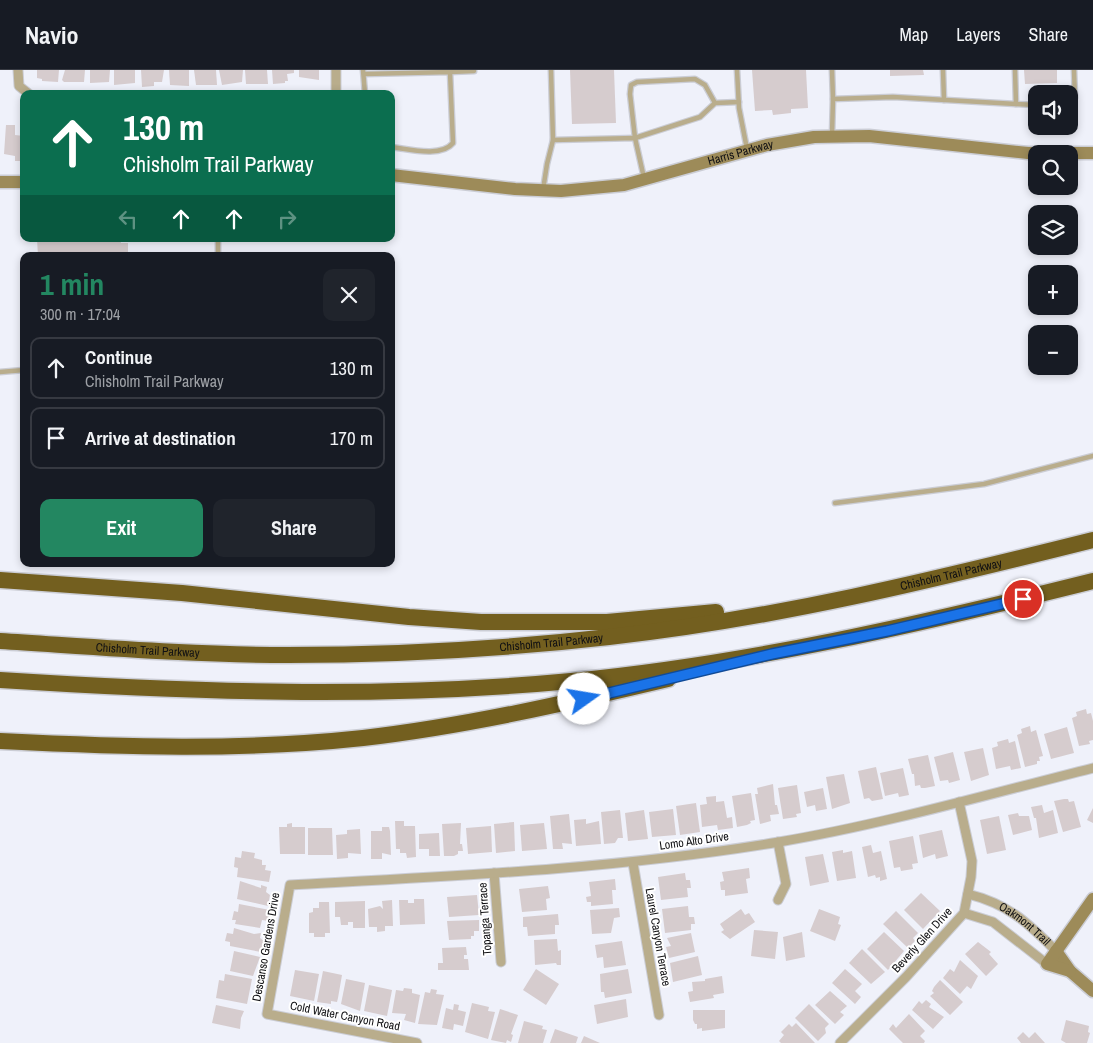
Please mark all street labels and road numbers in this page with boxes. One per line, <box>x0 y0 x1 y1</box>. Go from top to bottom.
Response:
street label: Harris Parkway <box>706 136 774 169</box>
street label: Chisholm Trail Parkway <box>899 555 1004 594</box>
street label: Chisholm Trail Parkway <box>499 630 604 655</box>
street label: Chisholm Trail Parkway <box>95 639 200 661</box>
street label: Lomo Alto Drive <box>658 828 730 854</box>
street label: Topanga Terrace <box>474 882 496 956</box>
street label: Laurel Canyon Terrace <box>641 887 675 987</box>
street label: Descanso Gardens Drive <box>249 891 283 1003</box>
street label: Oakmont Trail <box>996 899 1054 949</box>
street label: Beverly Glen Drive <box>888 904 956 976</box>
street label: Cold Water Canyon Road <box>289 997 401 1035</box>

